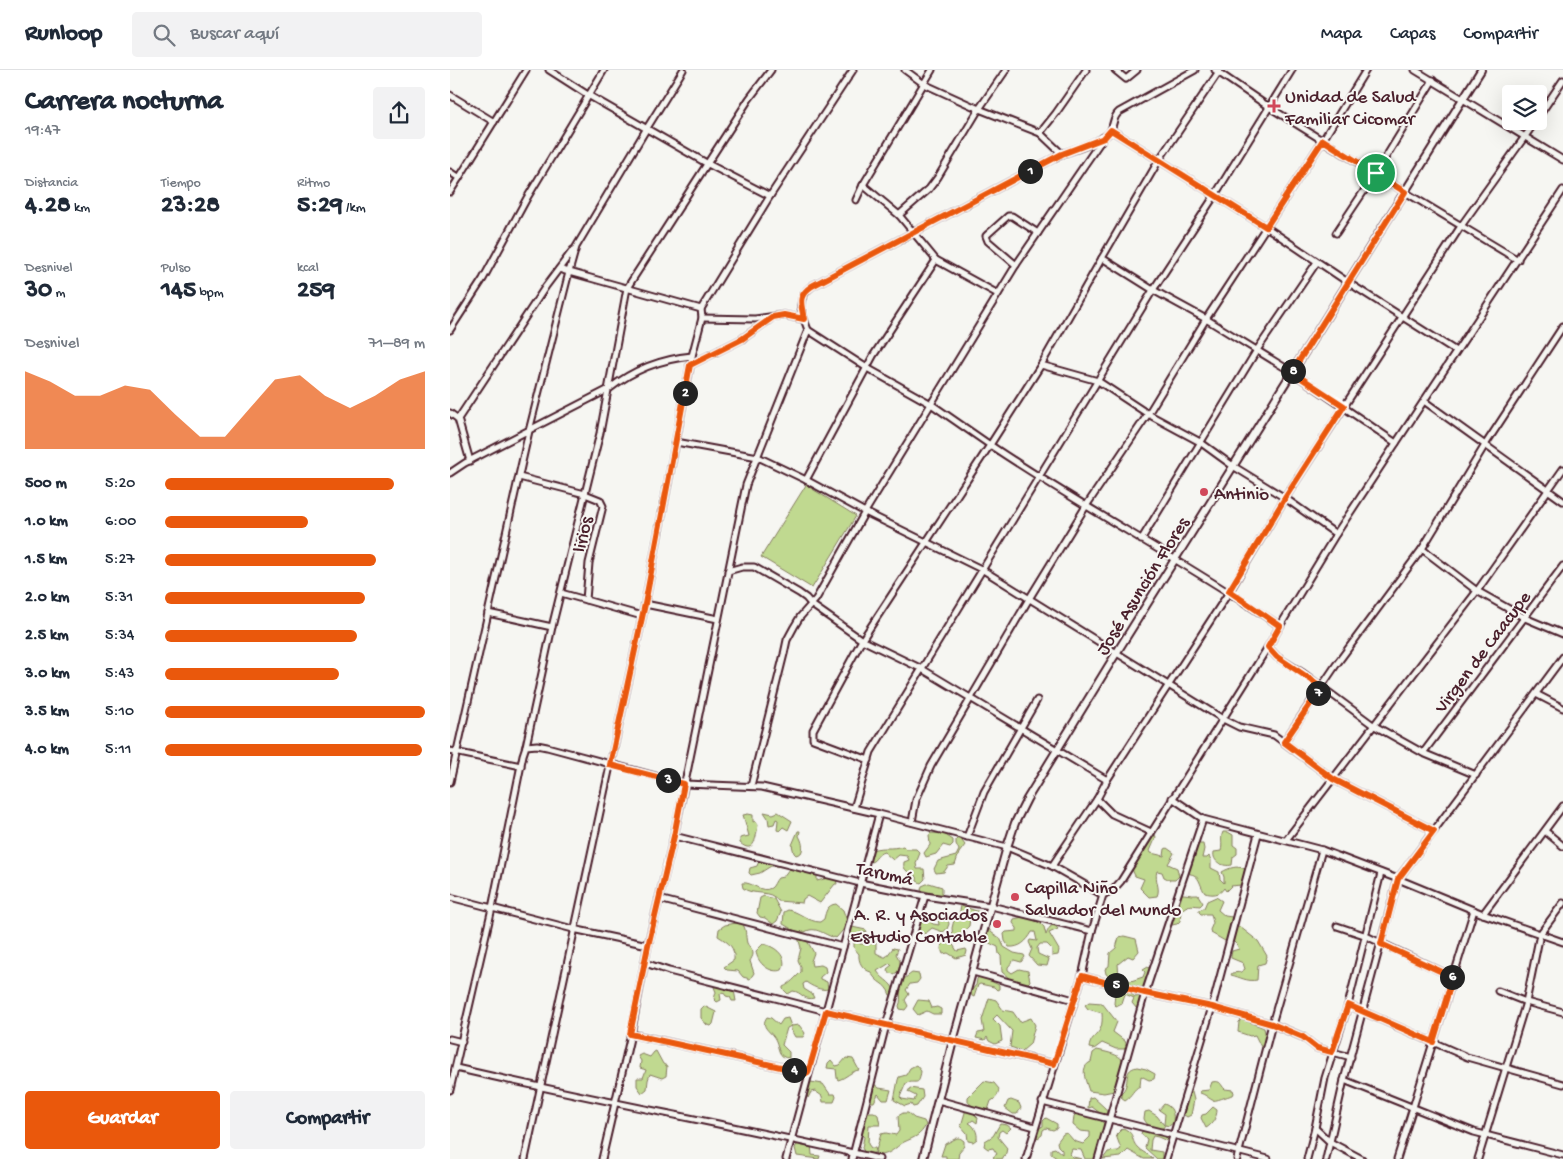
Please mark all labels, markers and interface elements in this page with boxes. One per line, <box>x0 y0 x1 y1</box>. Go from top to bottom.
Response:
search box <box>132 12 482 57</box>
text: Runloop <box>25 20 102 49</box>
icon: search <box>150 21 178 49</box>
text: Buscar aquí <box>190 23 279 46</box>
text: Mapa <box>1321 24 1362 45</box>
text: Capas <box>1390 24 1435 45</box>
text: Compartir <box>1463 24 1538 45</box>
map controls <box>1502 85 1547 130</box>
button: layers <box>1502 85 1547 130</box>
text: Carrera nocturna <box>25 86 223 119</box>
button: share <box>373 87 425 139</box>
place label: Unidad de Salud Familiar Cicomar <box>1284 87 1417 132</box>
marker: Unidad de Salud Familiar Cicomar <box>1267 99 1281 113</box>
text: 19:47 <box>25 122 60 141</box>
pin <box>1355 152 1397 194</box>
pin: 1 <box>1018 158 1042 184</box>
icon: arrive <box>1362 159 1390 187</box>
text: 1 <box>1028 163 1033 180</box>
text: Distancia <box>25 175 78 192</box>
text: Tiempo <box>161 175 201 192</box>
text: Ritmo <box>297 175 330 192</box>
text: 4.28 <box>25 192 71 221</box>
text: 23:28 <box>161 192 220 221</box>
text: 5:29 <box>297 192 343 221</box>
text: km <box>71 200 90 217</box>
text: /km <box>343 200 366 217</box>
text: Desnivel <box>25 260 73 277</box>
text: Pulso <box>161 260 191 277</box>
text: kcal <box>297 260 319 277</box>
text: 30 <box>25 277 52 306</box>
text: 145 <box>161 277 196 306</box>
text: 259 <box>297 277 335 306</box>
text: m <box>52 285 65 302</box>
text: bpm <box>196 285 224 302</box>
text: Desnivel <box>25 335 79 354</box>
text: 71–89 m <box>368 335 425 354</box>
pin: 8 <box>1280 358 1306 384</box>
text: 8 <box>1290 363 1297 380</box>
pin: 2 <box>672 380 698 406</box>
text: 2 <box>682 385 689 402</box>
text: 500 m <box>25 475 67 494</box>
text: 5:20 <box>105 475 135 494</box>
place label: Antinio <box>1214 484 1269 507</box>
marker: Antinio <box>1198 486 1210 498</box>
text: 1.0 km <box>25 513 68 532</box>
text: 6:00 <box>105 513 136 532</box>
street label: José Asunción Flores <box>1092 513 1196 660</box>
street label: lirios <box>569 514 600 555</box>
text: 1.5 km <box>25 551 67 570</box>
text: 5:27 <box>105 551 135 570</box>
street label: Virgen de Caacupe <box>1430 587 1537 719</box>
text: 2.0 km <box>25 589 69 608</box>
text: 5:31 <box>105 589 133 608</box>
text: 2.5 km <box>25 627 69 646</box>
text: 5:34 <box>105 627 134 646</box>
text: 3.0 km <box>25 665 70 684</box>
text: 5:43 <box>105 665 134 684</box>
pin: 7 <box>1306 680 1330 706</box>
text: 7 <box>1315 685 1322 702</box>
text: 3.5 km <box>25 703 69 722</box>
text: 5:10 <box>105 703 134 722</box>
text: 4.0 km <box>25 741 69 760</box>
text: 5:11 <box>105 741 131 760</box>
pin: 3 <box>656 768 680 792</box>
text: 3 <box>665 772 672 789</box>
street label: Tarumá <box>853 858 916 893</box>
place label: Capilla Niño Salvador del Mundo <box>1025 878 1182 923</box>
marker: Capilla Niño Salvador del Mundo <box>1009 891 1021 903</box>
place label: A. R. y Asociados Estudio Contable <box>850 905 988 950</box>
marker: A. R. y Asociados Estudio Contable <box>991 918 1003 930</box>
pin: 6 <box>1440 964 1464 990</box>
text: 6 <box>1449 969 1456 986</box>
pin: 5 <box>1104 972 1128 998</box>
text: 5 <box>1113 977 1120 994</box>
pin: 4 <box>782 1058 806 1082</box>
text: 4 <box>791 1062 798 1079</box>
button: Guardar <box>25 1091 220 1149</box>
button: Compartir <box>230 1091 425 1149</box>

